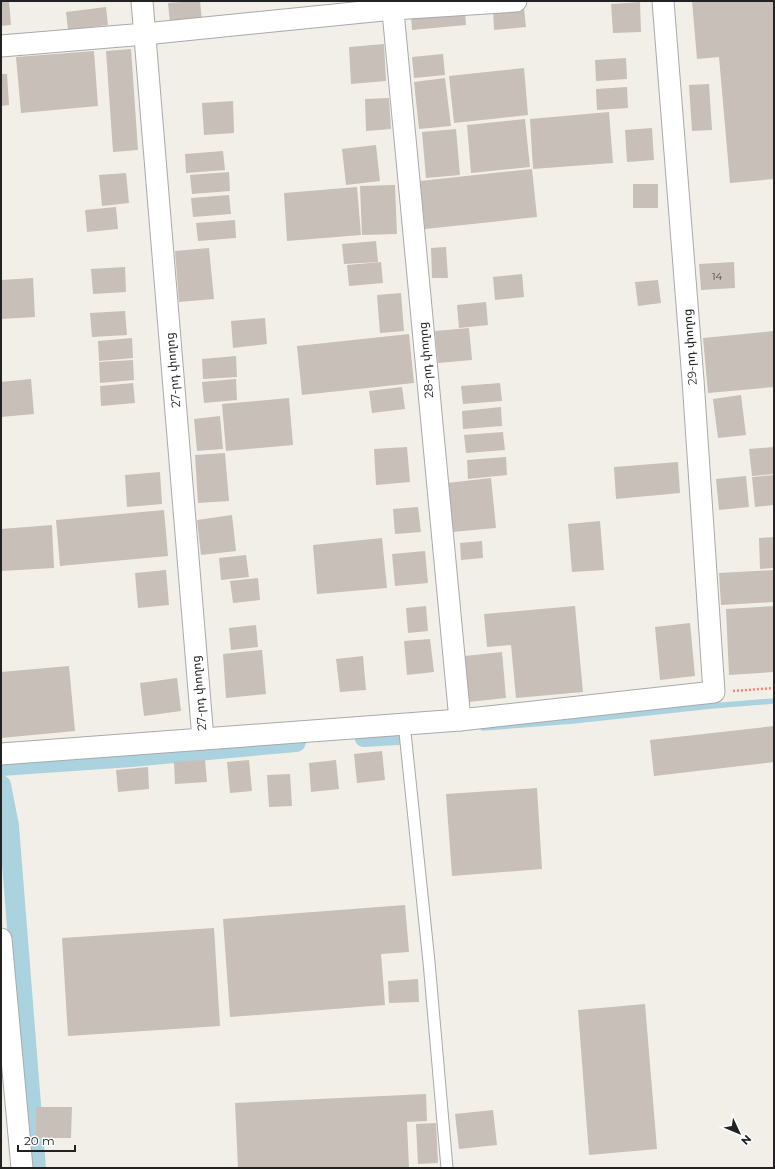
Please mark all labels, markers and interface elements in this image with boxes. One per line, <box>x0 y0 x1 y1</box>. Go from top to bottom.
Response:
house number: 14 <box>712 270 722 283</box>
street label: 29-րդ փողոց <box>679 308 700 386</box>
street label: 28-րդ փողոց <box>415 321 436 399</box>
street label: 27-րդ փողոց <box>162 332 183 408</box>
street label: 27-րդ փողոց <box>188 655 209 731</box>
north arrow <box>719 1113 759 1153</box>
scale bar <box>18 1127 75 1153</box>
text: N <box>738 1132 754 1148</box>
text: 20 m <box>24 1133 55 1148</box>

